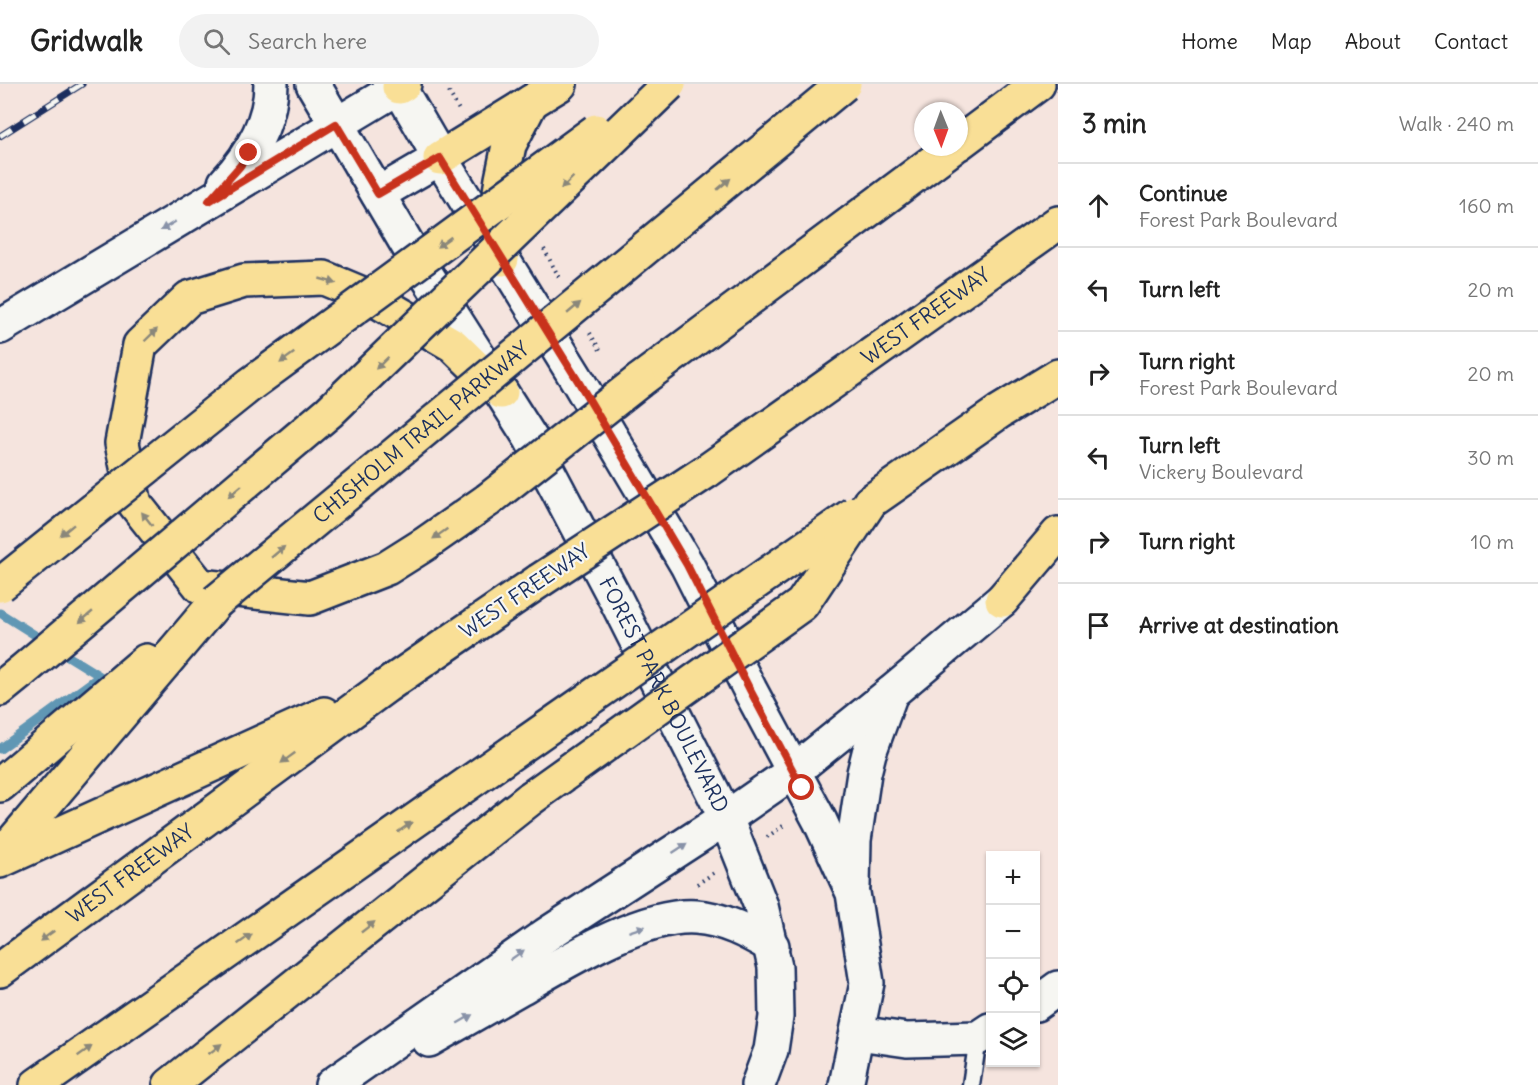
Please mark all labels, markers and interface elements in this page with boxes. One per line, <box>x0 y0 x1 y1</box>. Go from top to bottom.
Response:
search box <box>179 14 599 68</box>
text: Gridwalk <box>30 23 143 59</box>
icon: search <box>200 25 233 58</box>
text: Search here <box>248 27 367 55</box>
text: Home <box>1181 28 1238 55</box>
text: Map <box>1271 28 1312 55</box>
text: About <box>1345 28 1401 55</box>
text: Contact <box>1434 28 1508 55</box>
north arrow <box>914 102 968 156</box>
text: 3 min <box>1082 107 1147 140</box>
text: Walk · 240 m <box>1399 111 1514 136</box>
route end <box>235 139 261 165</box>
one-way arrow <box>561 176 575 190</box>
one-way arrow <box>716 177 732 190</box>
text: Continue <box>1139 179 1228 207</box>
icon: ahead <box>1082 189 1115 222</box>
text: 160 m <box>1459 193 1514 218</box>
text: Forest Park Boulevard <box>1139 207 1338 232</box>
one-way arrow <box>160 220 176 231</box>
one-way arrow <box>437 236 452 248</box>
street label: WEST FREEWAY <box>856 261 996 371</box>
icon: left <box>1082 273 1115 306</box>
text: Turn left <box>1139 275 1220 303</box>
one-way arrow <box>319 277 337 287</box>
text: 20 m <box>1468 277 1514 302</box>
one-way arrow <box>566 301 582 314</box>
one-way arrow <box>143 329 157 343</box>
street label: CHISHOLM TRAIL PARKWAY <box>307 335 535 529</box>
text: Turn right <box>1139 347 1235 375</box>
one-way arrow <box>279 351 294 363</box>
one-way arrow <box>375 355 389 369</box>
icon: right <box>1082 357 1115 390</box>
text: 20 m <box>1468 361 1514 386</box>
text: Forest Park Boulevard <box>1139 375 1338 400</box>
text: Turn left <box>1139 431 1220 459</box>
icon: left <box>1082 441 1115 474</box>
text: 30 m <box>1467 445 1514 470</box>
text: Vickery Boulevard <box>1139 459 1303 484</box>
one-way arrow <box>228 484 243 497</box>
one-way arrow <box>140 511 153 527</box>
one-way arrow <box>60 523 75 535</box>
icon: right <box>1082 525 1115 558</box>
text: Turn right <box>1139 527 1235 555</box>
one-way arrow <box>432 528 448 539</box>
text: 10 m <box>1471 529 1514 554</box>
street label: WEST FREEWAY <box>454 537 595 644</box>
one-way arrow <box>270 546 285 559</box>
street label: FOREST PARK BOULEVARD <box>593 572 735 817</box>
icon: arrive <box>1082 609 1115 642</box>
one-way arrow <box>79 610 94 623</box>
text: Arrive at destination <box>1139 611 1339 639</box>
one-way arrow <box>281 752 297 764</box>
route start <box>788 774 814 800</box>
street label: WEST FREEWAY <box>61 818 200 929</box>
one-way arrow <box>396 821 412 833</box>
one-way arrow <box>672 843 688 854</box>
map controls <box>986 851 1040 1067</box>
button: + <box>986 851 1040 905</box>
button: − <box>986 905 1040 959</box>
one-way arrow <box>360 921 376 934</box>
one-way arrow <box>629 924 647 933</box>
one-way arrow <box>39 930 55 942</box>
one-way arrow <box>237 934 253 945</box>
one-way arrow <box>509 949 525 961</box>
button: locate <box>986 959 1040 1013</box>
button: layers <box>986 1013 1040 1067</box>
one-way arrow <box>457 1014 473 1025</box>
one-way arrow <box>208 1043 223 1055</box>
one-way arrow <box>77 1045 93 1057</box>

